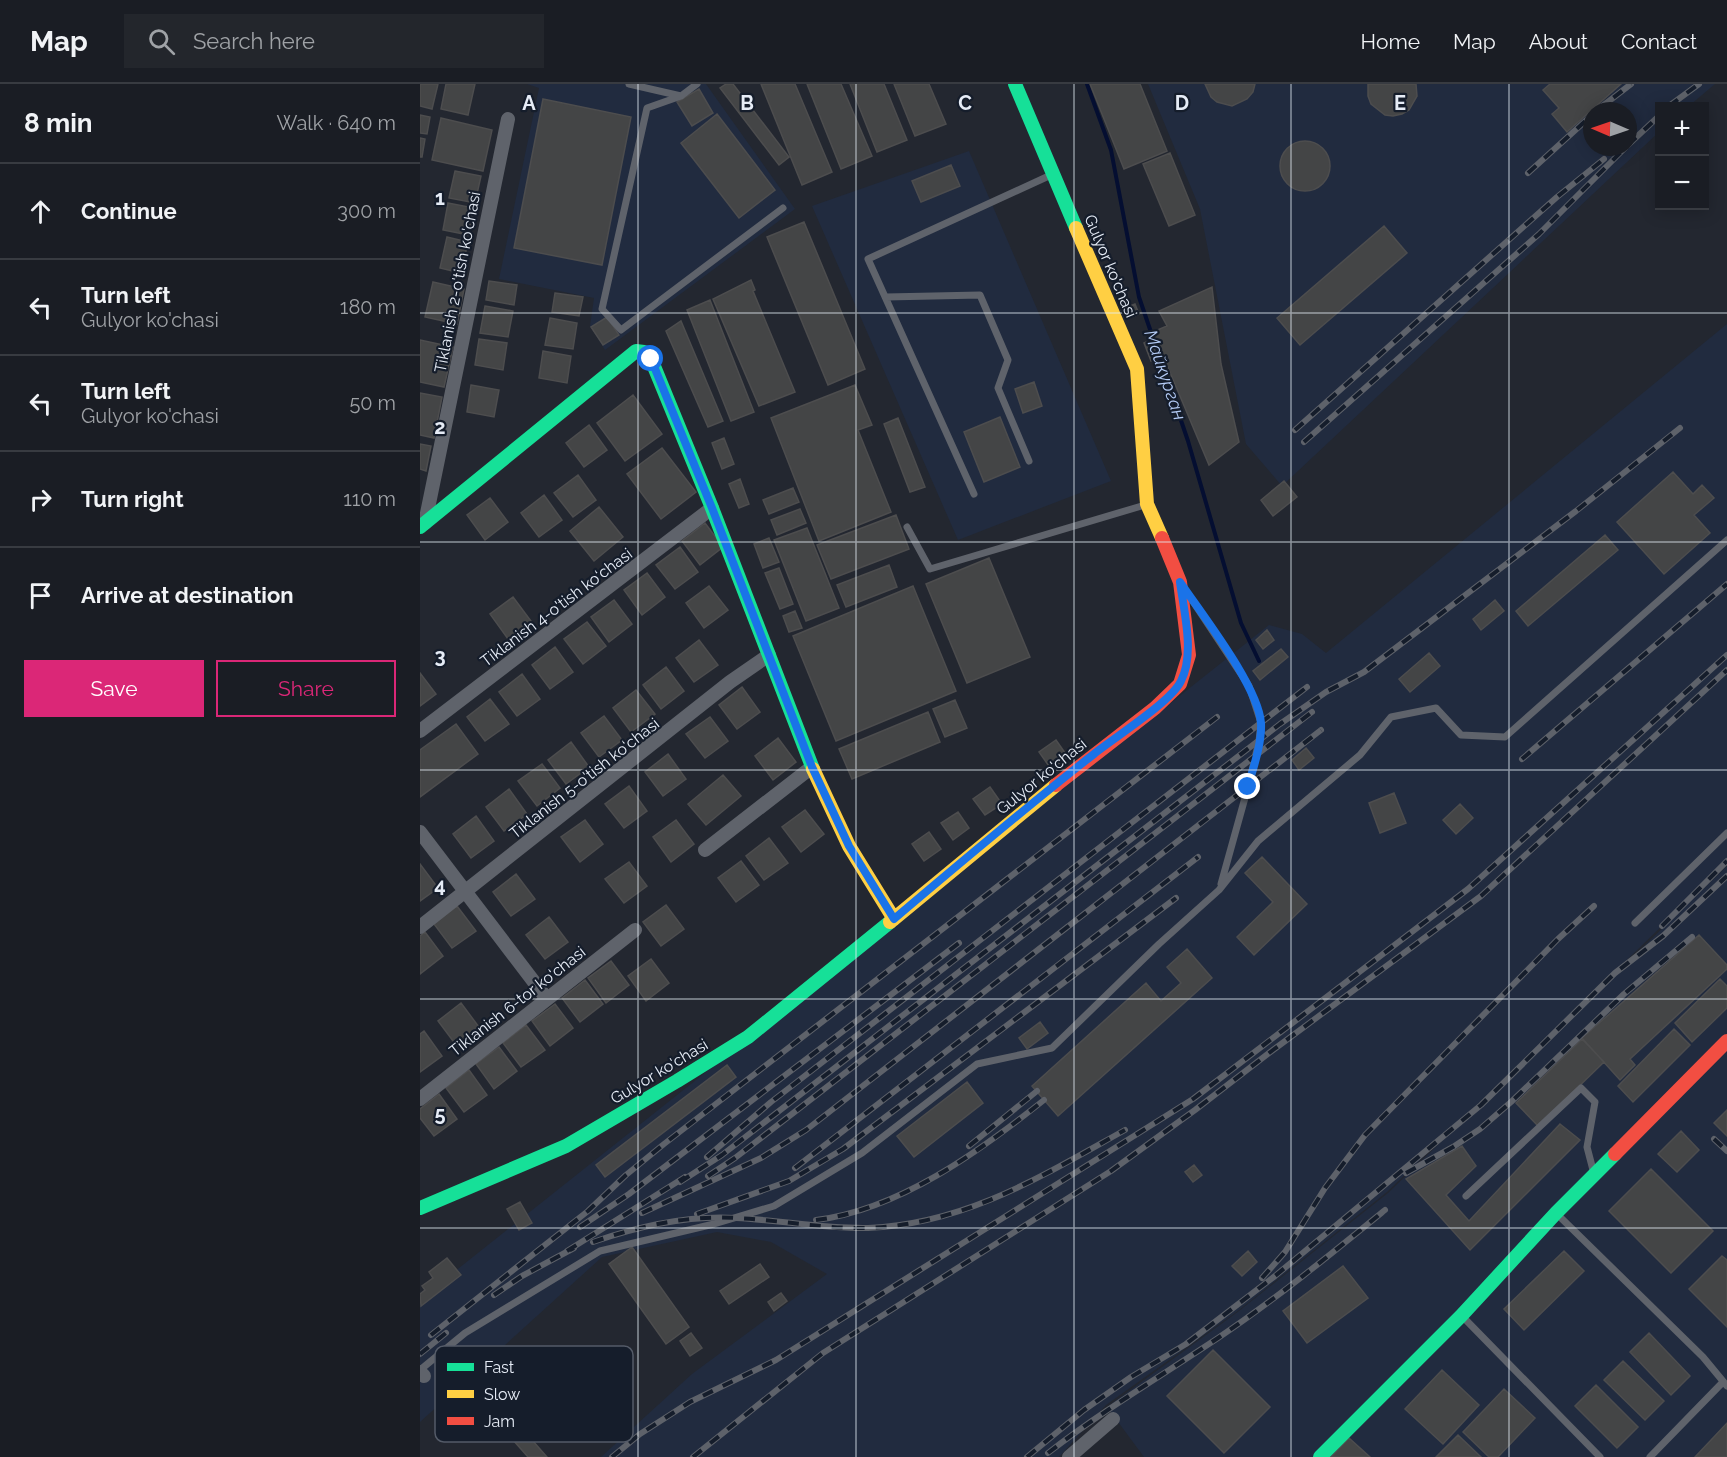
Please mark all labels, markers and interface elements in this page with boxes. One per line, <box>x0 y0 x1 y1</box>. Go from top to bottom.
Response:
search box <box>124 14 544 68</box>
text: Map <box>30 25 88 58</box>
icon: search <box>145 25 178 58</box>
text: Search here <box>193 28 315 54</box>
text: Home <box>1361 29 1420 54</box>
text: Map <box>1453 29 1496 54</box>
text: About <box>1529 29 1588 54</box>
text: Contact <box>1621 29 1697 54</box>
text: A <box>522 91 536 115</box>
text: B <box>740 91 754 115</box>
text: C <box>958 91 972 115</box>
text: D <box>1175 91 1189 115</box>
text: E <box>1394 91 1406 115</box>
north arrow <box>1583 102 1637 156</box>
map controls <box>1655 102 1709 210</box>
button: + <box>1655 102 1709 156</box>
text: 8 min <box>24 108 92 138</box>
text: Walk · 640 m <box>277 111 396 135</box>
button: − <box>1655 156 1709 210</box>
text: 1 <box>435 186 445 210</box>
street label: Tiklanish 2-o'tish ko'chasi <box>431 190 484 374</box>
icon: ahead <box>24 195 57 228</box>
text: Continue <box>81 198 177 224</box>
text: 300 m <box>337 199 396 223</box>
street label: Gulyor ko'chasi <box>1080 212 1141 321</box>
text: Turn left <box>81 282 171 308</box>
icon: left <box>24 291 57 324</box>
text: 180 m <box>340 295 396 319</box>
text: Gulyor ko'chasi <box>81 308 219 332</box>
water label: Майкурган <box>1140 327 1191 423</box>
route start <box>637 345 663 371</box>
text: Turn left <box>81 378 171 404</box>
icon: left <box>24 387 57 420</box>
text: 50 m <box>349 391 396 415</box>
text: Gulyor ko'chasi <box>81 404 219 428</box>
text: 2 <box>434 415 446 439</box>
icon: right <box>24 483 57 516</box>
text: Turn right <box>81 486 184 512</box>
text: 110 m <box>343 487 396 511</box>
street label: Tiklanish 4-o'tish ko‘chasi <box>477 544 636 671</box>
icon: arrive <box>24 579 57 612</box>
text: Arrive at destination <box>81 582 294 608</box>
text: 3 <box>434 644 446 668</box>
button: Save <box>24 660 204 717</box>
button: Share <box>216 660 396 717</box>
street label: Tiklanish 5-o'tish ko‘chasi <box>506 714 663 843</box>
street label: Gulyor ko'chasi <box>992 734 1090 818</box>
route end <box>1234 773 1260 799</box>
text: 4 <box>434 873 446 897</box>
street label: Tiklanish 6-tor ko‘chasi <box>445 942 589 1060</box>
street label: Gulyor ko'chasi <box>607 1035 711 1108</box>
text: 5 <box>434 1102 446 1126</box>
legend <box>435 1346 633 1442</box>
text: Fast <box>484 1358 515 1377</box>
text: Slow <box>484 1385 520 1404</box>
text: Jam <box>484 1412 515 1431</box>

